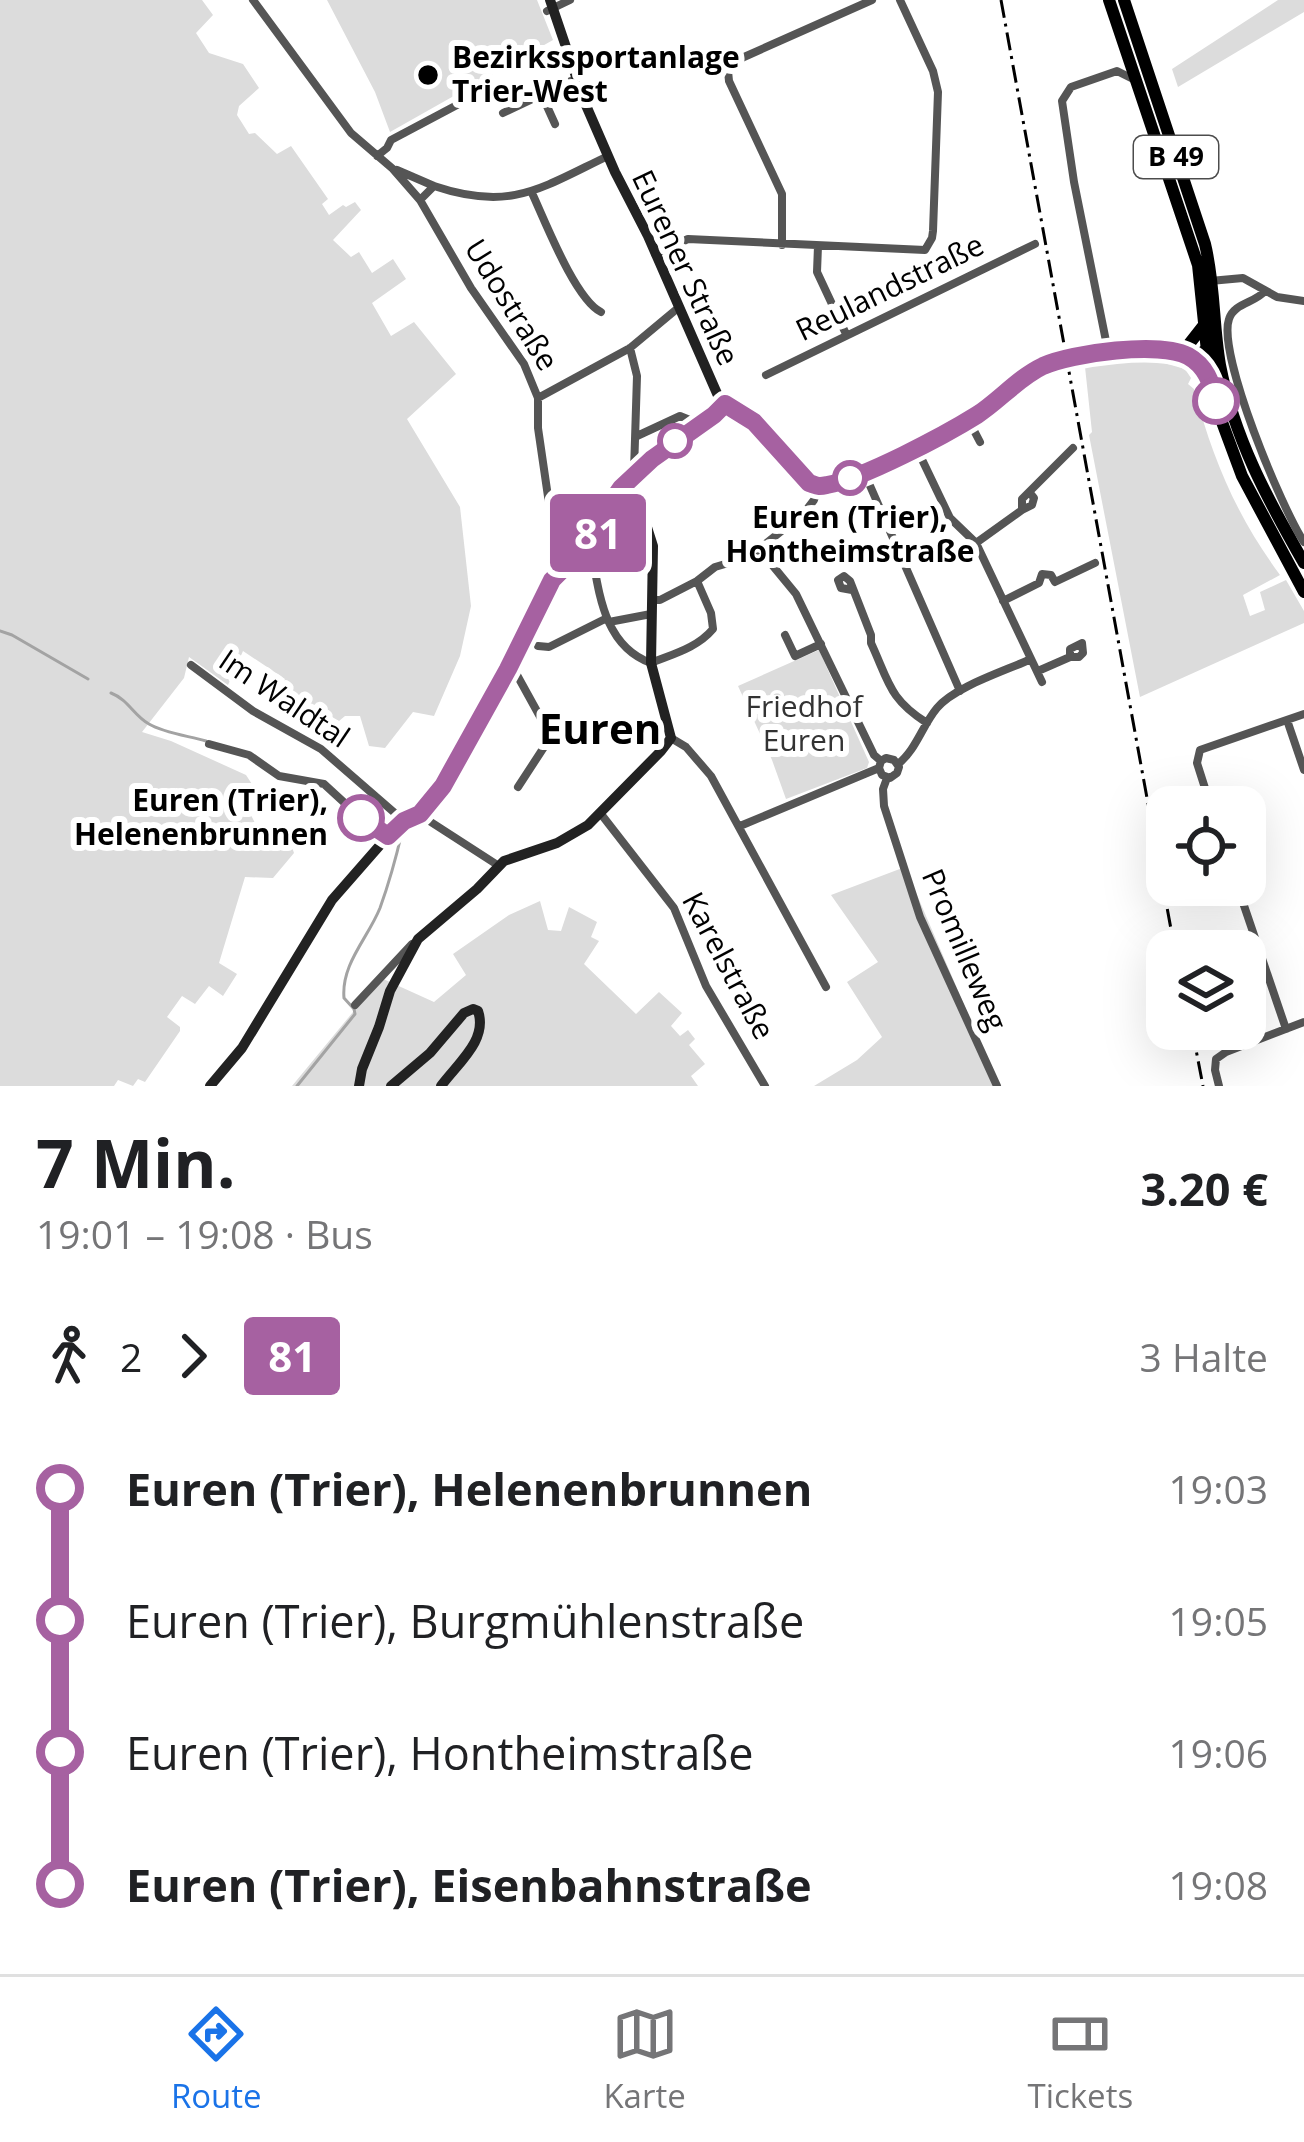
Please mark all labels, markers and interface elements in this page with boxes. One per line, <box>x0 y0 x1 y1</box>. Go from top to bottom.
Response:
place label: Bezirkssportanlage Trier-West <box>452 36 740 111</box>
marker: Bezirkssportanlage Trier-West <box>415 62 441 88</box>
road number: B 49 <box>1134 136 1218 178</box>
street label: Eurener Straße <box>623 163 750 372</box>
street label: Reulandstraße <box>789 223 990 350</box>
street label: Udostraße <box>456 231 569 378</box>
unlabelled marker <box>1194 379 1238 423</box>
unlabelled marker <box>659 425 691 457</box>
marker: Euren (Trier), Hontheimstraße <box>834 462 866 494</box>
line badge: 81 <box>544 494 652 572</box>
place label: Euren (Trier), Hontheimstraße <box>725 496 975 571</box>
text: 81 <box>574 504 622 561</box>
street label: Im Waldtal <box>212 639 358 756</box>
park label: Friedhof Euren <box>745 685 864 760</box>
district label: Euren <box>539 699 661 756</box>
place label: Euren (Trier), Helenenbrunnen <box>74 779 328 854</box>
map controls <box>1146 786 1266 1050</box>
button: locate <box>1146 786 1266 906</box>
marker: Euren (Trier), Helenenbrunnen <box>339 796 383 840</box>
street label: Promilleweg <box>913 862 1018 1037</box>
street label: Karelstraße <box>673 885 785 1046</box>
button: layers <box>1146 930 1266 1050</box>
text: 7 Min. <box>36 1117 235 1207</box>
text: 3.20 € <box>1141 1158 1268 1219</box>
text: 19:01 – 19:08 · Bus <box>36 1207 373 1260</box>
icon: walk <box>36 1323 102 1389</box>
icon: forward <box>160 1323 226 1389</box>
text: 81 <box>268 1327 316 1384</box>
text: 2 <box>120 1330 142 1383</box>
text: 3 Halte <box>1139 1330 1268 1383</box>
text: Euren (Trier), Helenenbrunnen <box>126 1458 812 1519</box>
text: 19:03 <box>1169 1462 1268 1515</box>
text: Euren (Trier), Burgmühlenstraße <box>126 1590 804 1651</box>
text: 19:05 <box>1169 1594 1268 1647</box>
text: Euren (Trier), Hontheimstraße <box>126 1722 754 1783</box>
text: 19:06 <box>1169 1726 1268 1779</box>
text: Euren (Trier), Eisenbahnstraße <box>126 1854 812 1915</box>
text: 19:08 <box>1169 1858 1268 1911</box>
tab: Route <box>171 2001 262 2118</box>
tab: Karte <box>603 2001 686 2118</box>
tab: Tickets <box>1027 2001 1133 2118</box>

